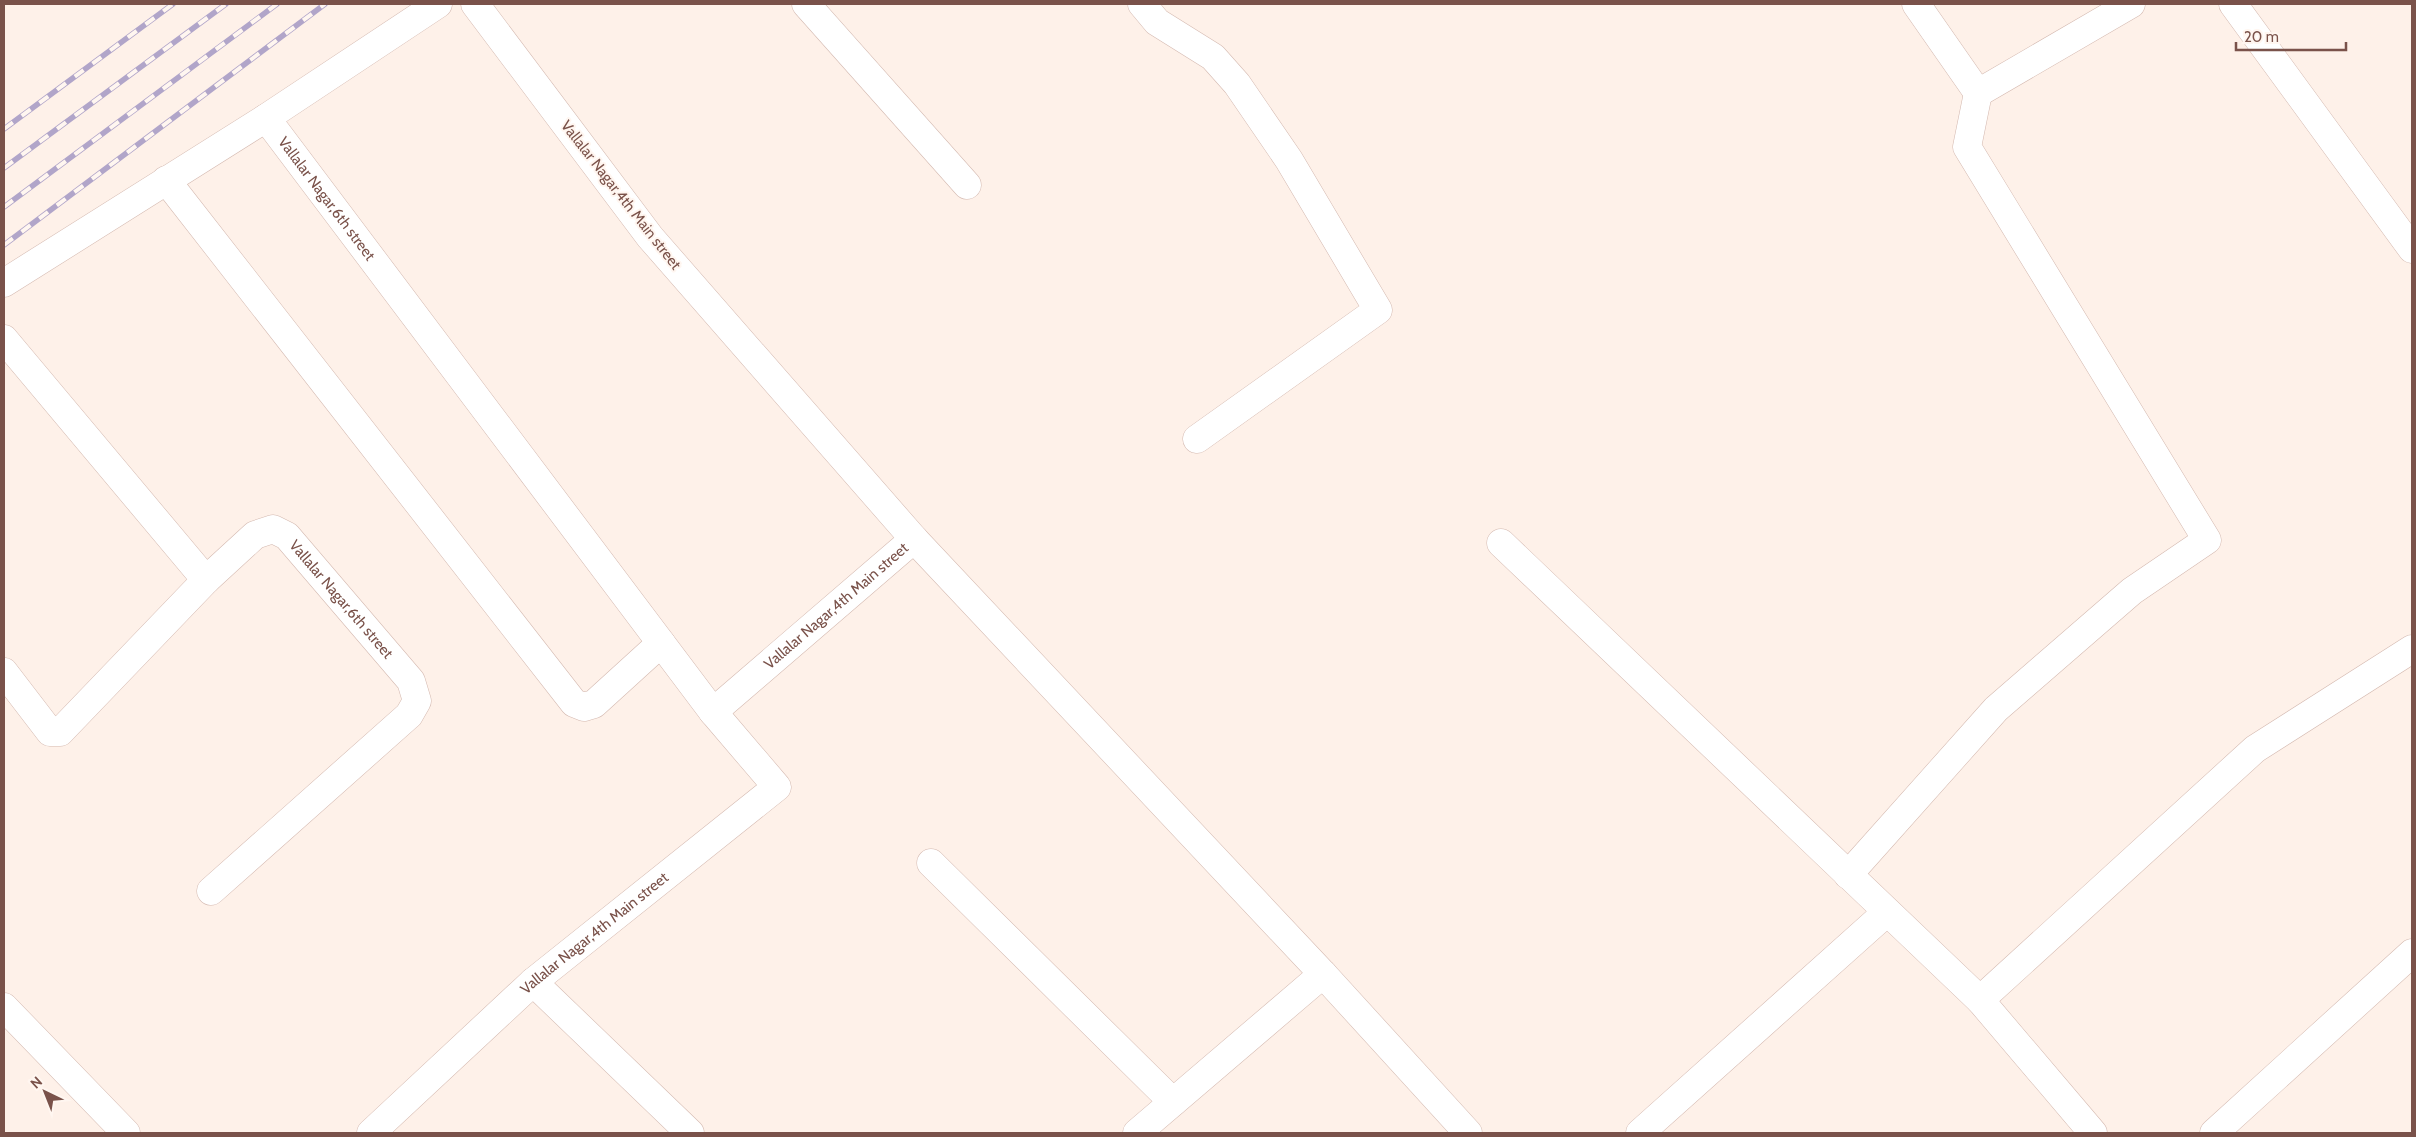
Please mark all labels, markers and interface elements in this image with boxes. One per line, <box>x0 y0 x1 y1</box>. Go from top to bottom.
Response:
scale bar <box>2236 20 2346 52</box>
text: 20 m <box>2244 28 2279 46</box>
street label: Vallalar Nagar,4th Main street <box>557 117 685 273</box>
street label: Vallalar Nagar,6th street <box>274 133 379 264</box>
street label: Vallalar Nagar,6th street <box>286 536 397 662</box>
street label: Vallalar Nagar,4th Main street <box>760 539 912 673</box>
street label: Vallalar Nagar,4th Main street <box>517 868 672 998</box>
north arrow <box>20 1067 70 1117</box>
text: N <box>26 1073 46 1092</box>

